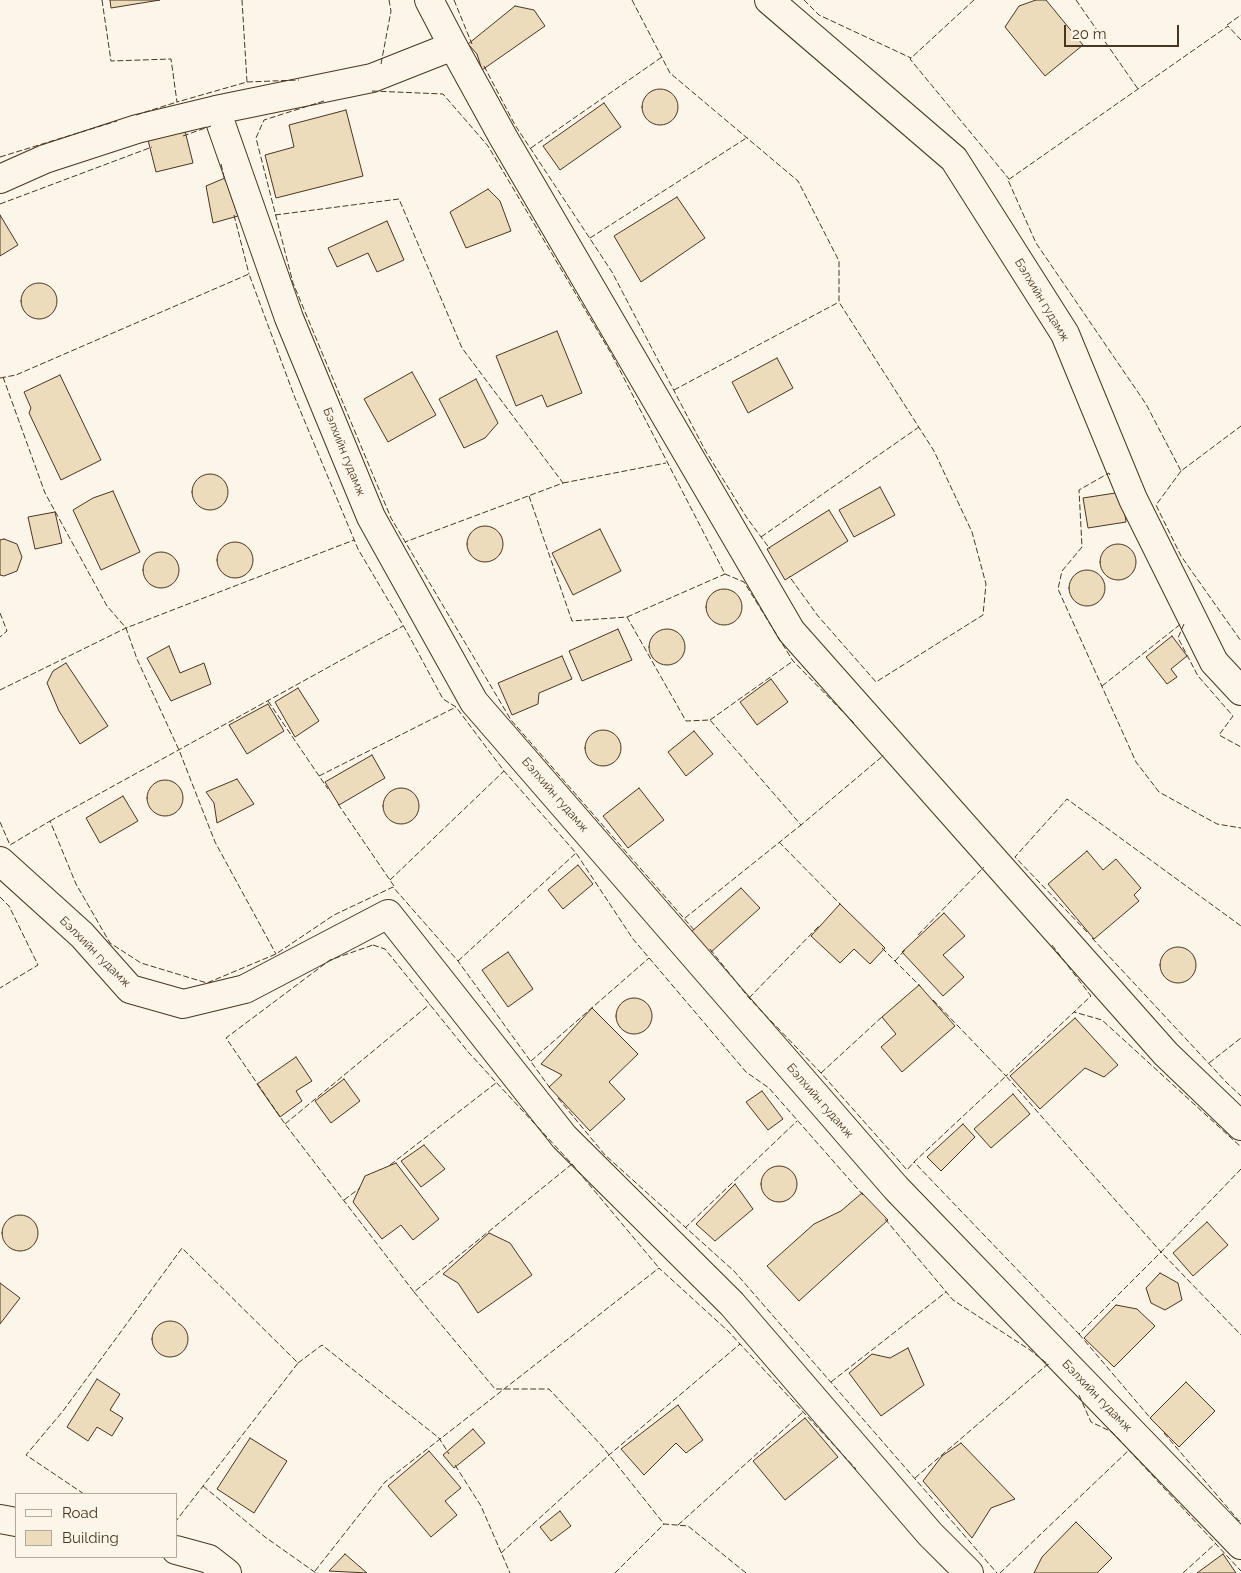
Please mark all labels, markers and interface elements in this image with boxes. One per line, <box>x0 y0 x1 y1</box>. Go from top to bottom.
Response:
scale bar <box>1066 15 1181 47</box>
text: 20 m <box>1072 25 1107 43</box>
street label: Бэлхийн гудамж <box>1012 256 1072 344</box>
street label: Бэлхийн гудамж <box>320 406 368 498</box>
street label: Бэлхийн гудамж <box>519 755 591 835</box>
street label: Бэлхийн гудамж <box>57 914 133 990</box>
street label: Бэлхийн гудамж <box>784 1061 856 1141</box>
street label: Бэлхийн гудамж <box>1059 1357 1135 1435</box>
legend <box>15 1493 178 1558</box>
text: Road <box>62 1504 98 1522</box>
text: Building <box>62 1529 119 1547</box>

